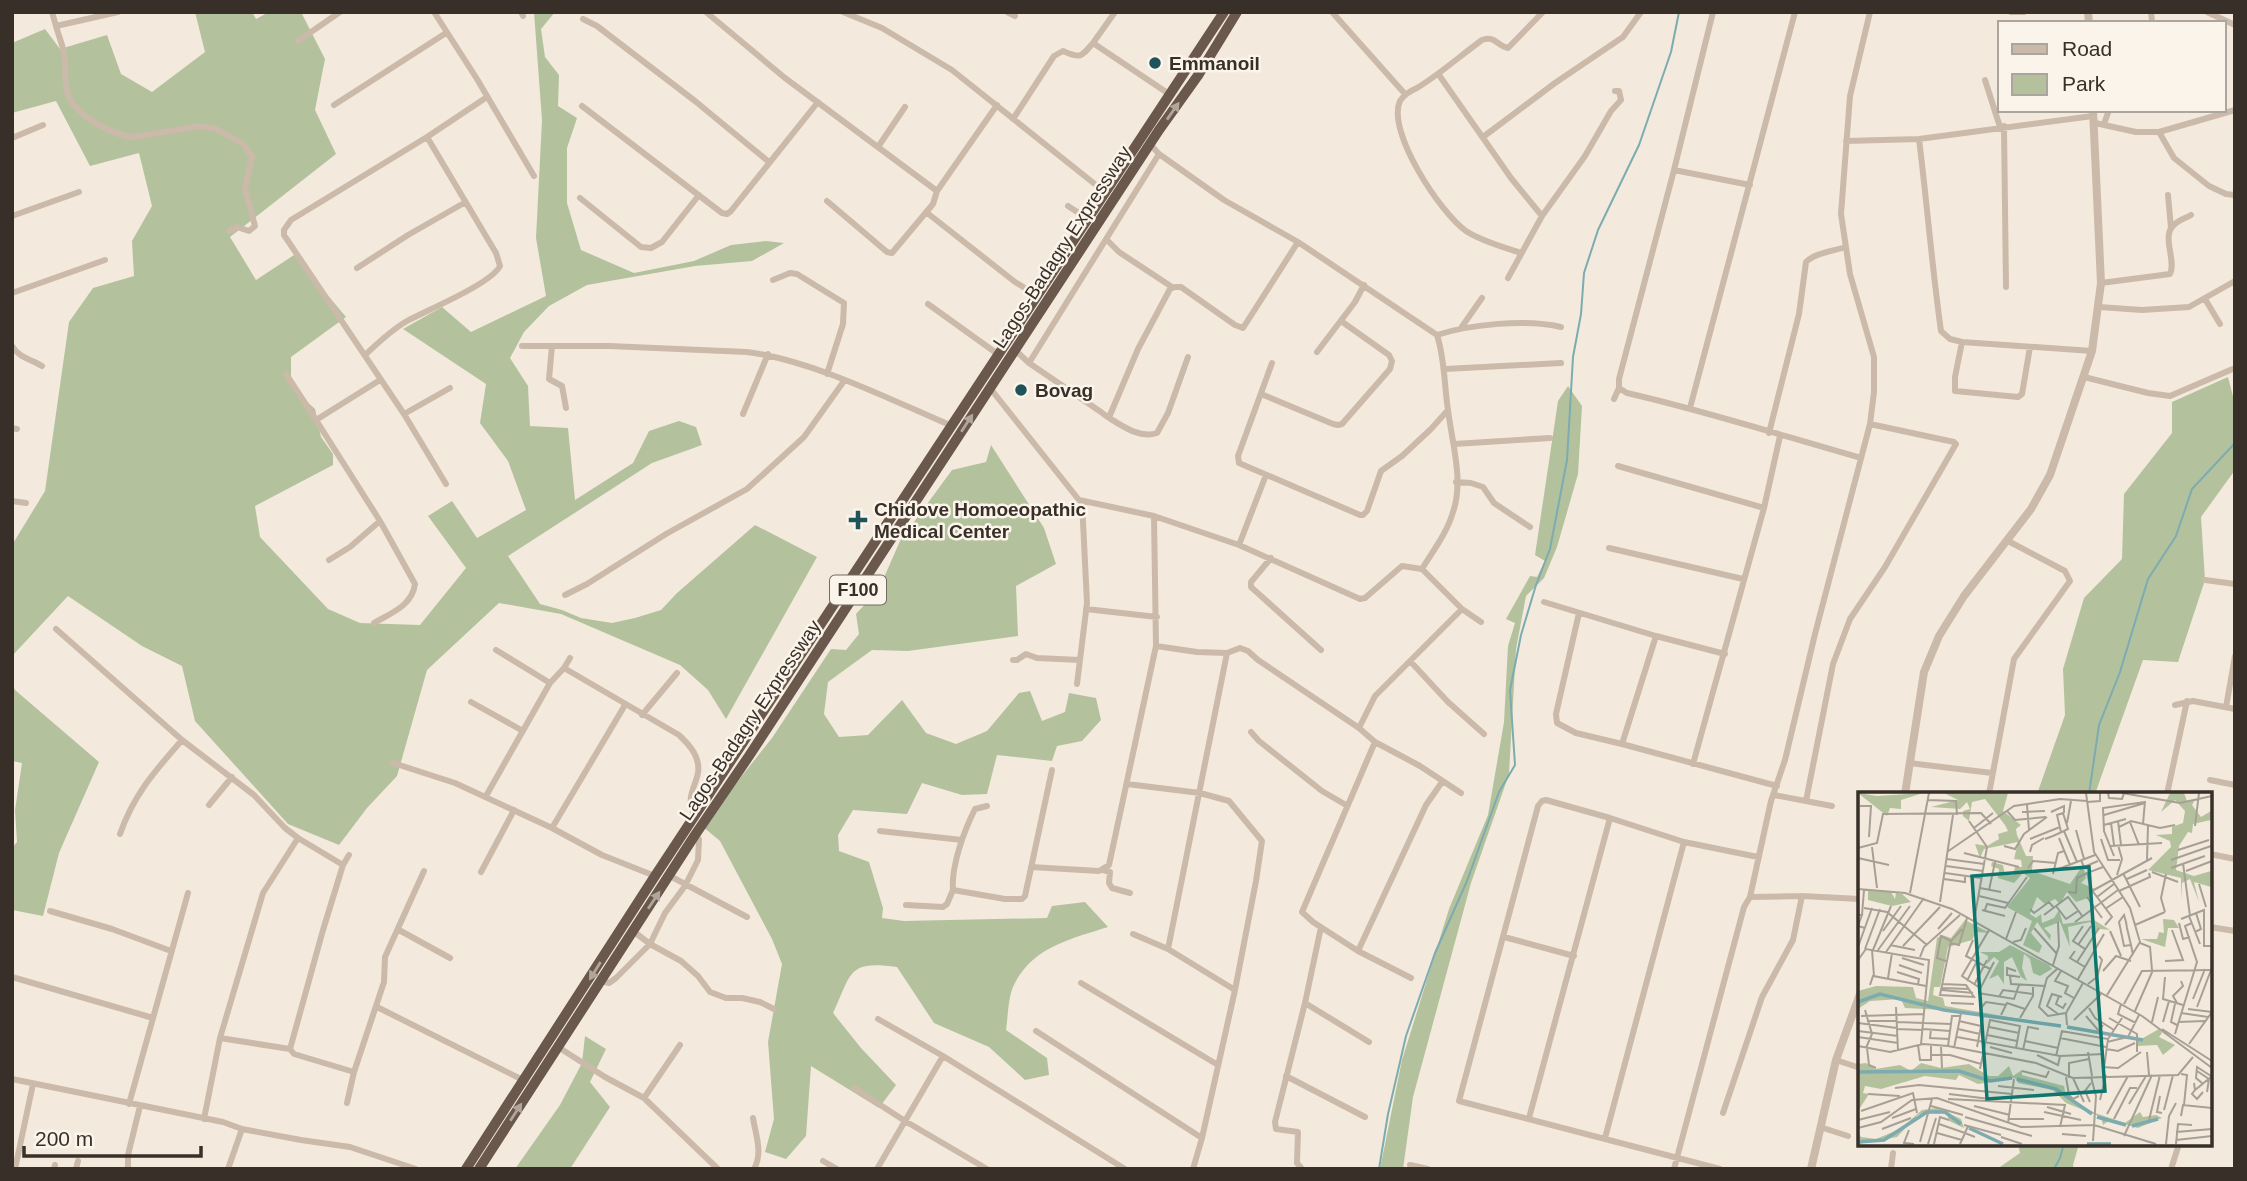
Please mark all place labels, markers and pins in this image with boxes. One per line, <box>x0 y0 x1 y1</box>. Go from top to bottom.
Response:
place label: Emmanoil <box>1169 53 1260 74</box>
marker: Emmanoil <box>1147 55 1163 71</box>
place label: Bovag <box>1035 380 1093 401</box>
marker: Bovag <box>1013 382 1029 398</box>
place label: Chidove Homoeopathic Medical Center <box>874 499 1087 542</box>
marker: Chidove Homoeopathic Medical Center <box>848 510 868 530</box>

